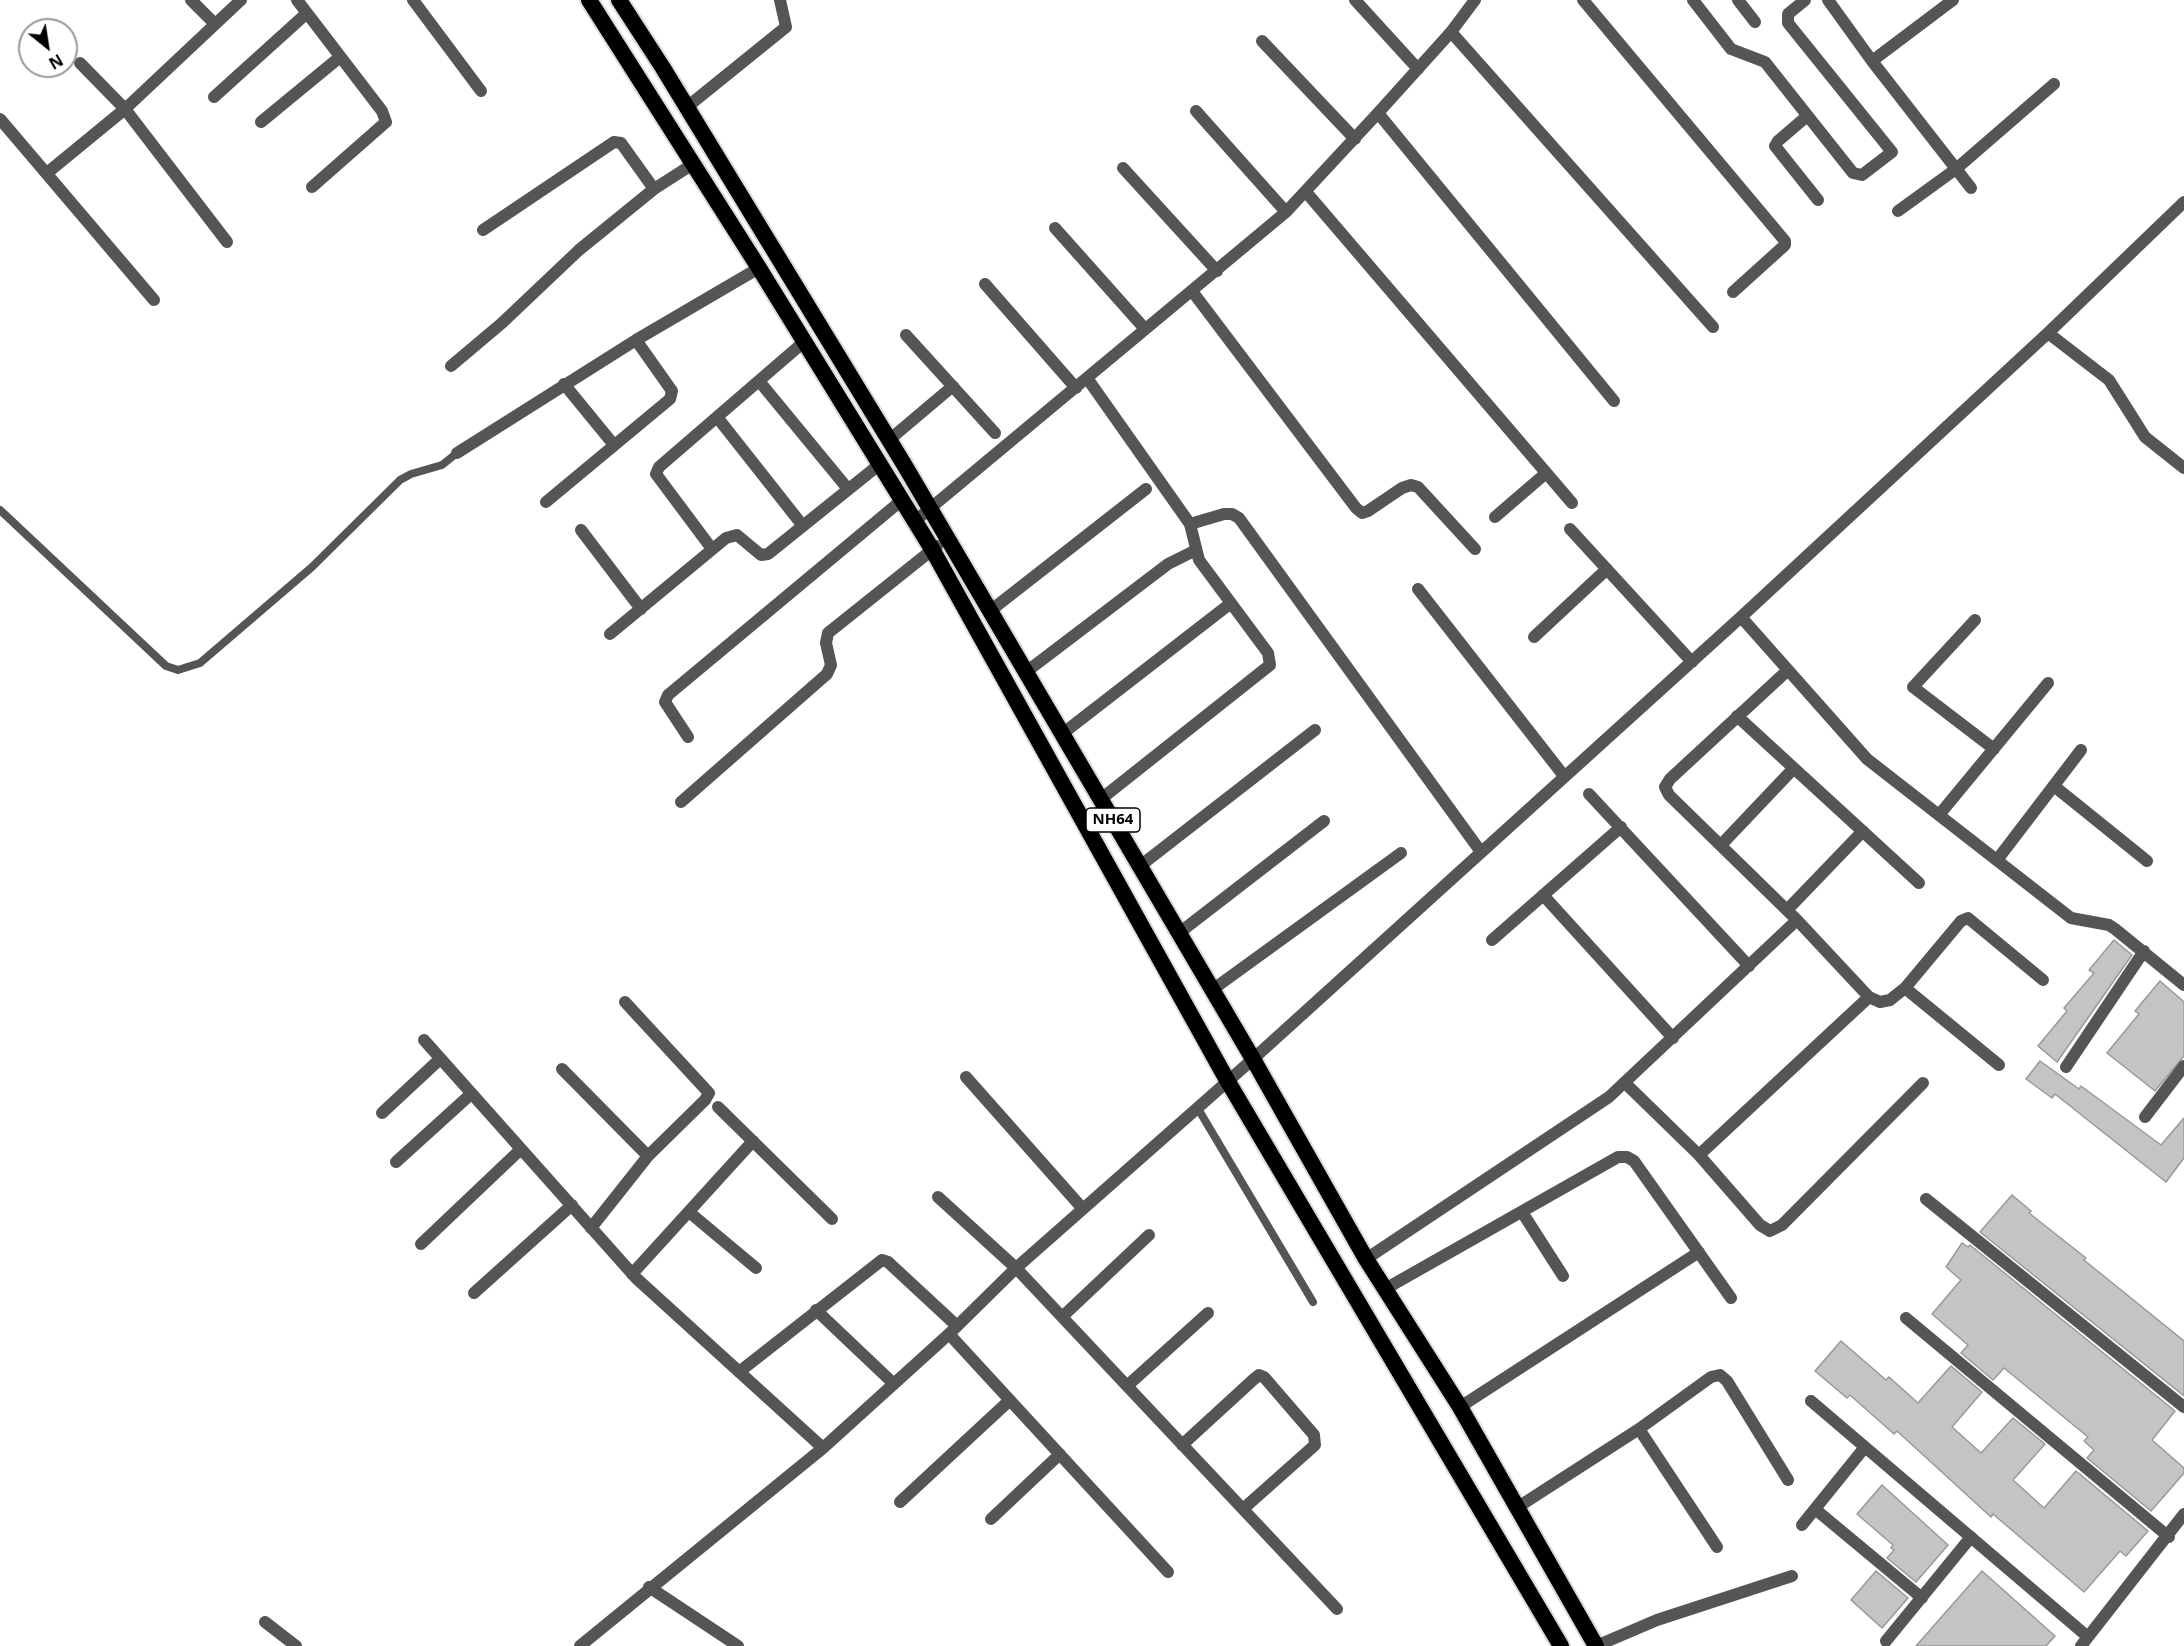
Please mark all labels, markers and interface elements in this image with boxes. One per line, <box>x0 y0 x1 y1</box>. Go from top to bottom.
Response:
north arrow <box>18 18 78 78</box>
text: N <box>45 49 67 75</box>
road number: NH64 <box>1086 808 1140 832</box>

